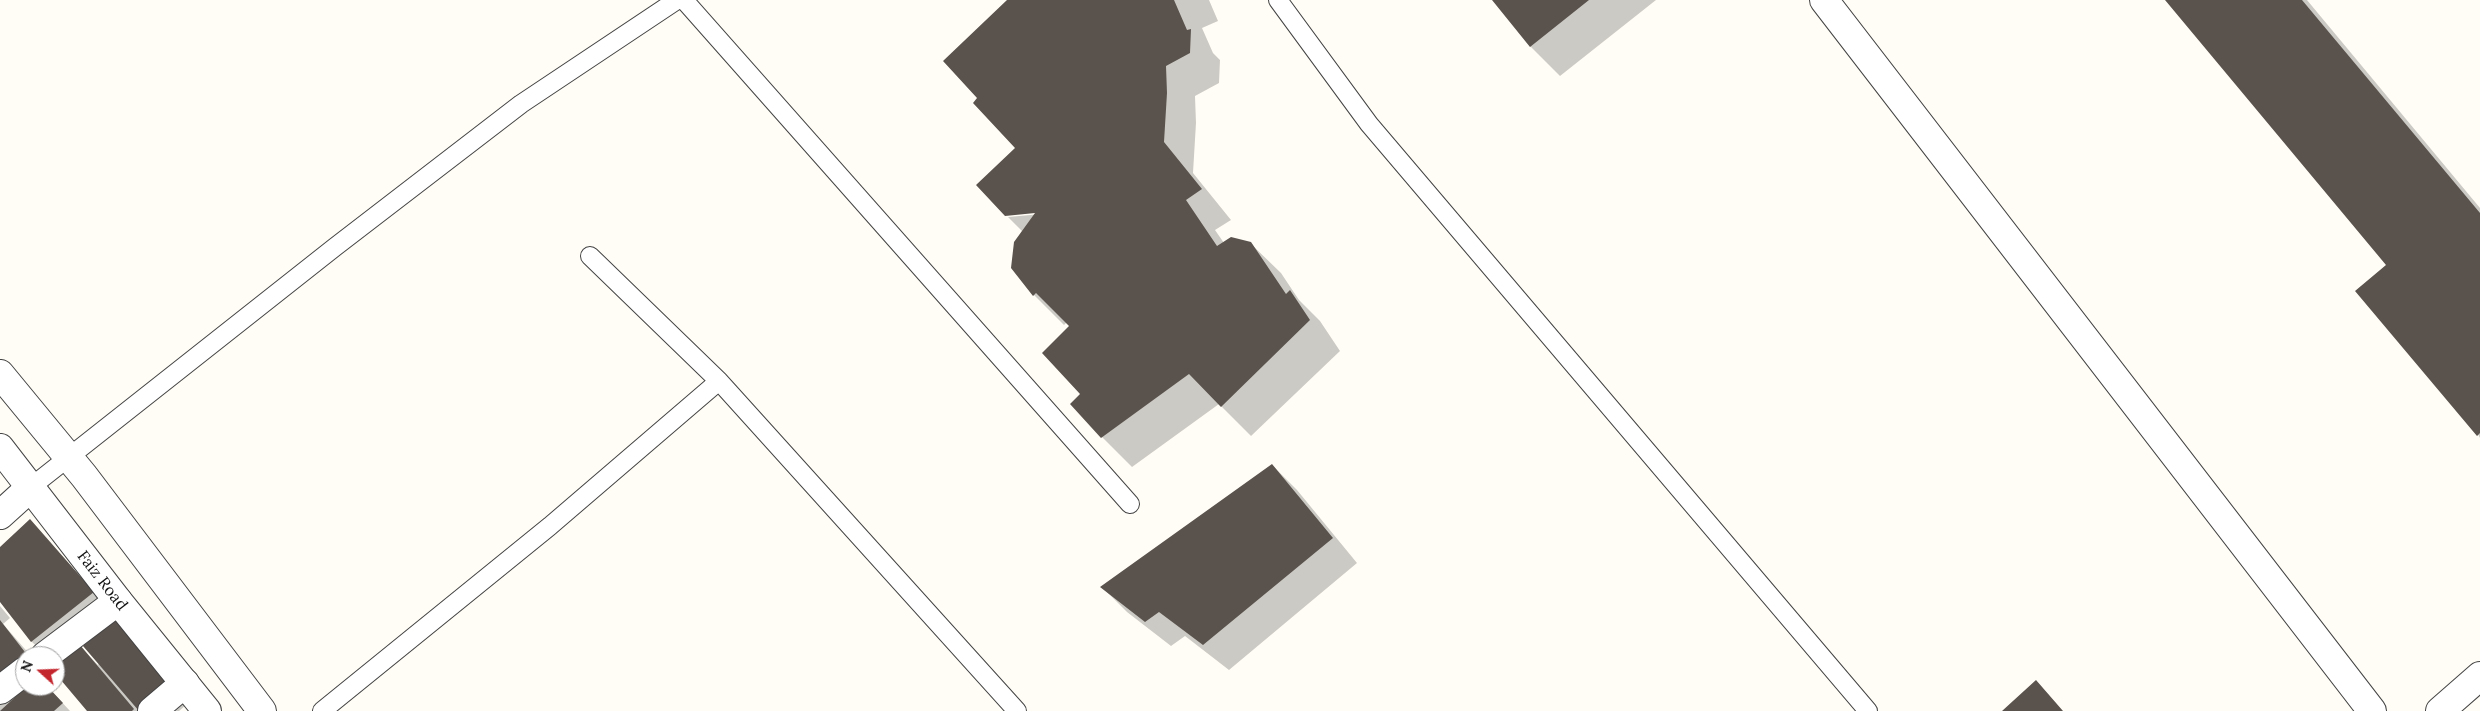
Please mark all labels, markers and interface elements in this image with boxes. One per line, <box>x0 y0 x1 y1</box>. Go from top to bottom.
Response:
street label: Faiz Road <box>73 547 131 615</box>
north arrow <box>15 646 65 696</box>
text: N <box>17 658 37 674</box>

